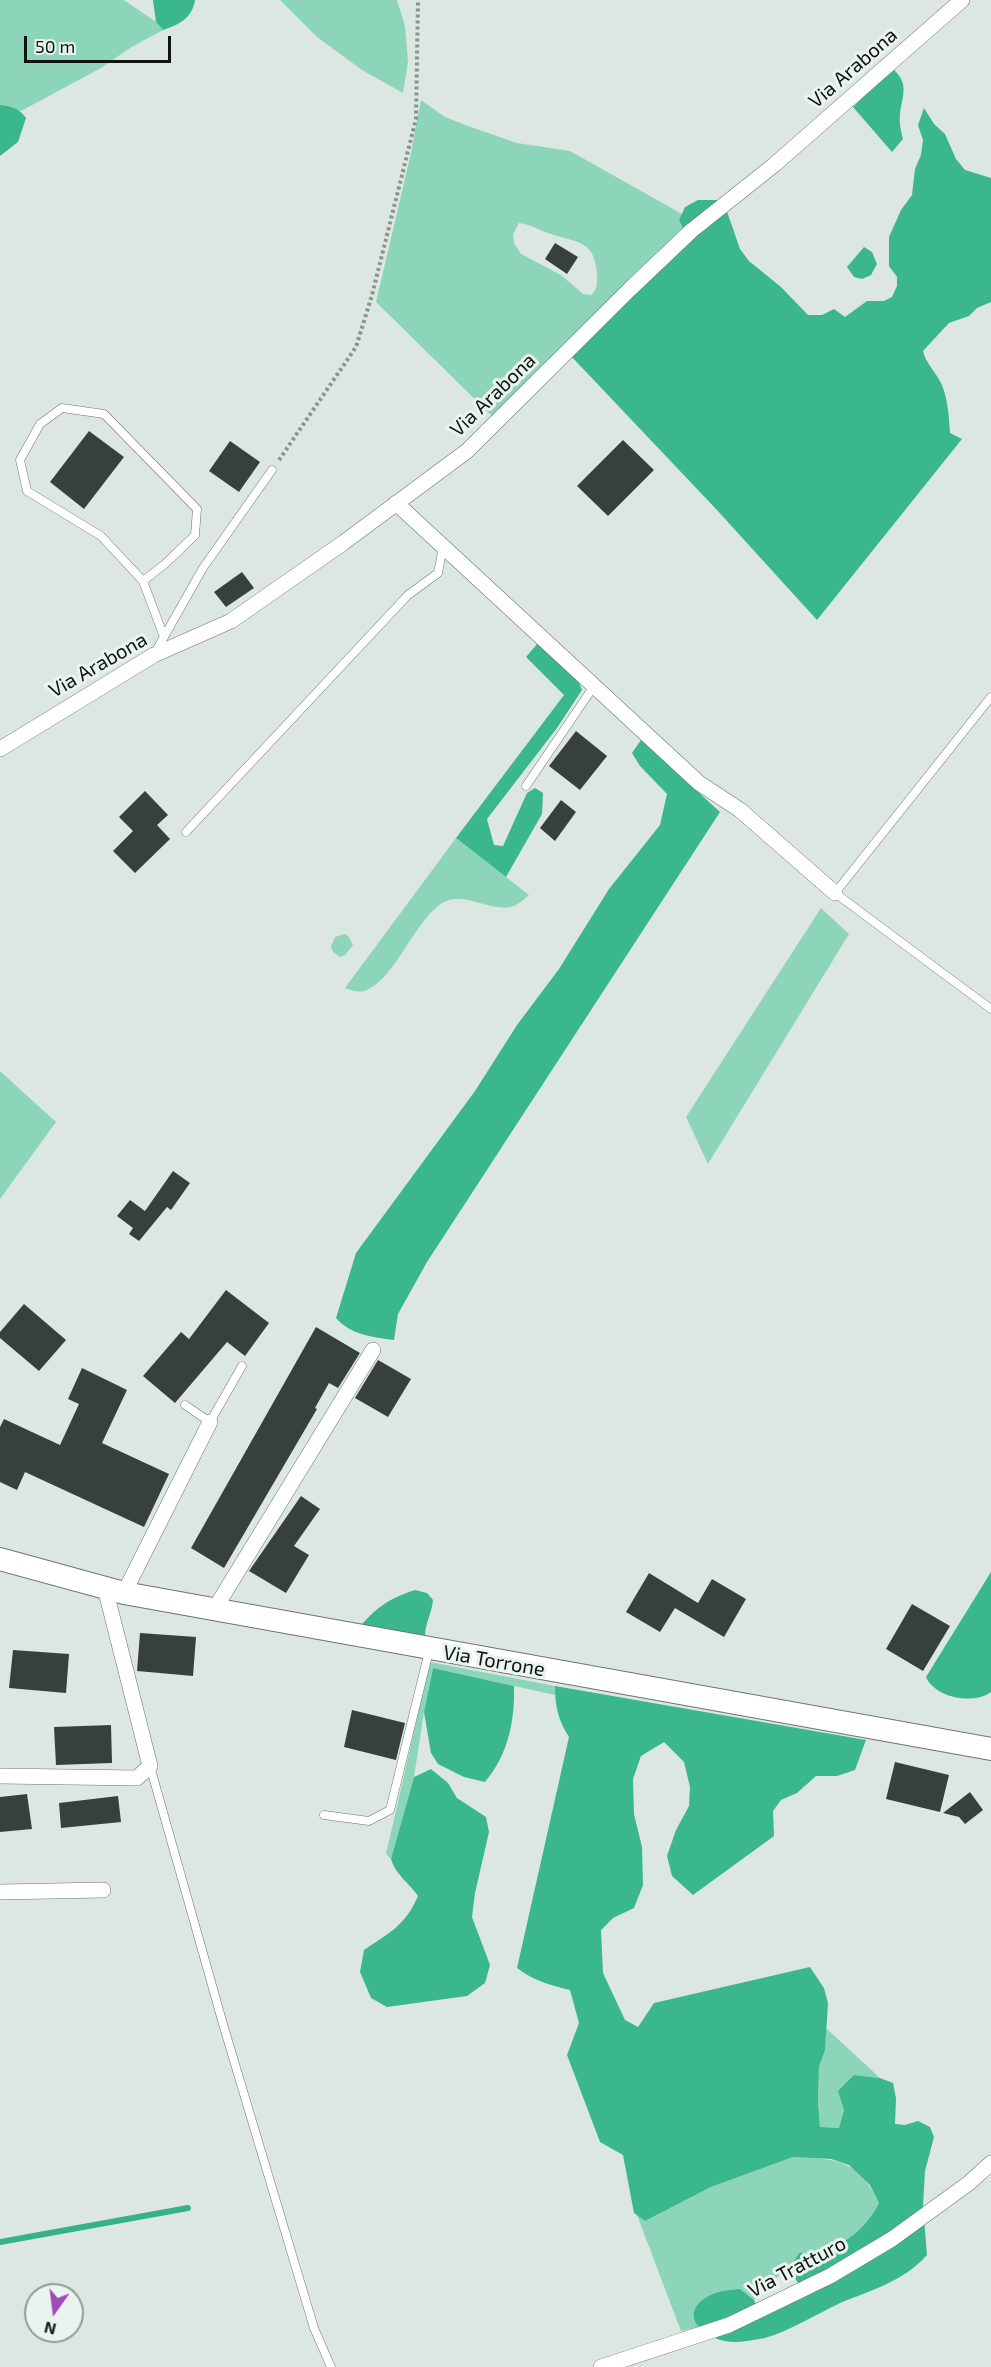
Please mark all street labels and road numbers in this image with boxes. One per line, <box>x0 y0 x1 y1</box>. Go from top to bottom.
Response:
street label: Via Arabona <box>804 23 902 113</box>
street label: Via Arabona <box>445 348 541 442</box>
street label: Via Arabona <box>45 627 151 703</box>
street label: Via Torrone <box>441 1640 547 1682</box>
street label: Via Tratturo <box>744 2231 850 2303</box>

